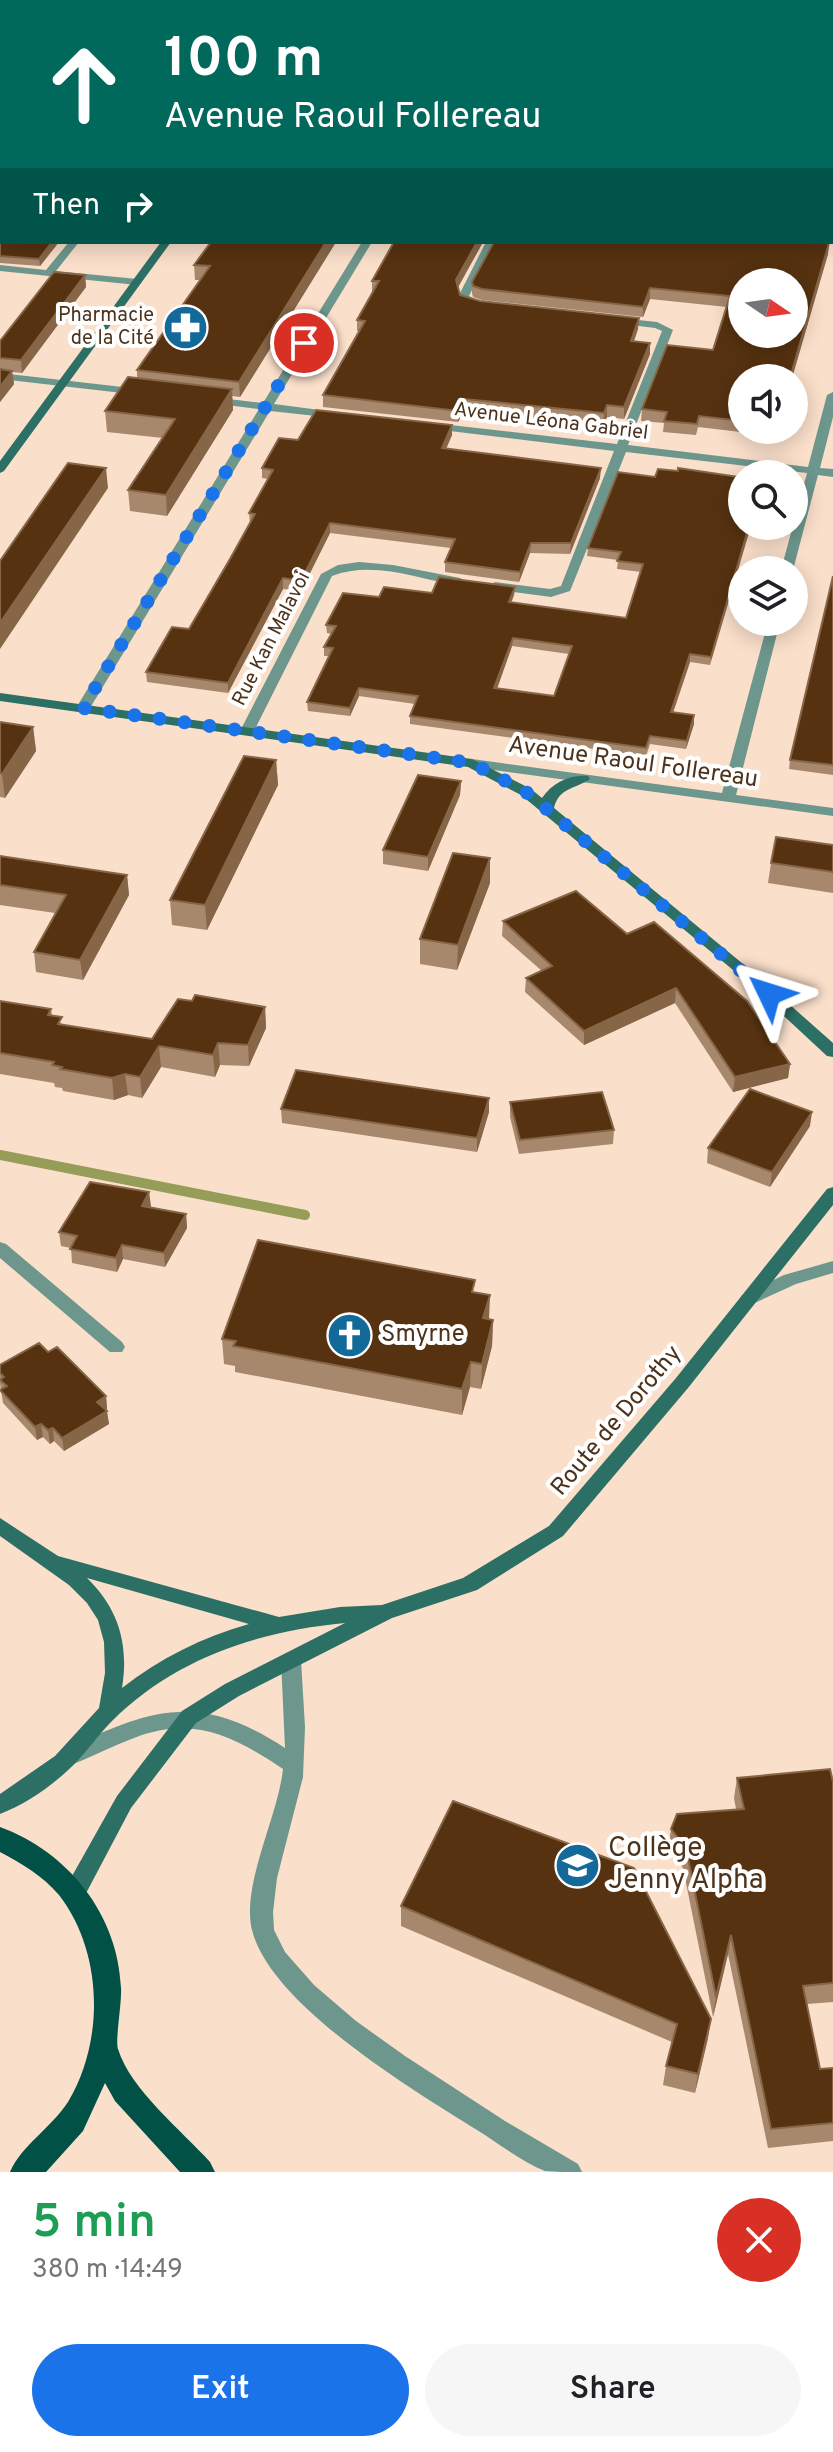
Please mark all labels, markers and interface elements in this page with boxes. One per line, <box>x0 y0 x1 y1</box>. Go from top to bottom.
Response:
text: 100 m <box>164 26 323 96</box>
icon: ahead <box>32 32 136 136</box>
text: Avenue Raoul Follereau <box>164 95 542 141</box>
icon: right <box>116 184 160 228</box>
text: Then <box>32 188 100 225</box>
north arrow <box>728 268 808 348</box>
map controls <box>728 268 808 636</box>
place label: Pharmacie de la Cité <box>58 303 154 352</box>
pharmacy icon: Pharmacie de la Cité <box>161 304 209 352</box>
pin <box>270 309 338 377</box>
icon: arrive <box>282 321 326 365</box>
button: sound <box>728 364 808 444</box>
street label: Avenue Léona Gabriel <box>452 397 650 447</box>
button: search <box>728 460 808 540</box>
button: layers <box>728 556 808 636</box>
street label: Rue Kan Malavoi <box>227 567 317 711</box>
street label: Avenue Raoul Follereau <box>506 731 760 795</box>
position arrow <box>727 952 811 1036</box>
church icon: Smyrne <box>326 1311 374 1359</box>
place label: Smyrne <box>381 1320 465 1350</box>
street label: Route de Dorothy <box>545 1339 689 1503</box>
place label: Collège Jenny Alpha <box>608 1831 764 1899</box>
school or university icon: Collège Jenny Alpha <box>553 1841 601 1889</box>
text: 5 min <box>32 2194 156 2254</box>
button: close <box>717 2198 801 2282</box>
text: 380 m · 14:49 <box>32 2254 183 2287</box>
button: Exit <box>32 2344 409 2436</box>
button: Share <box>425 2344 801 2436</box>

